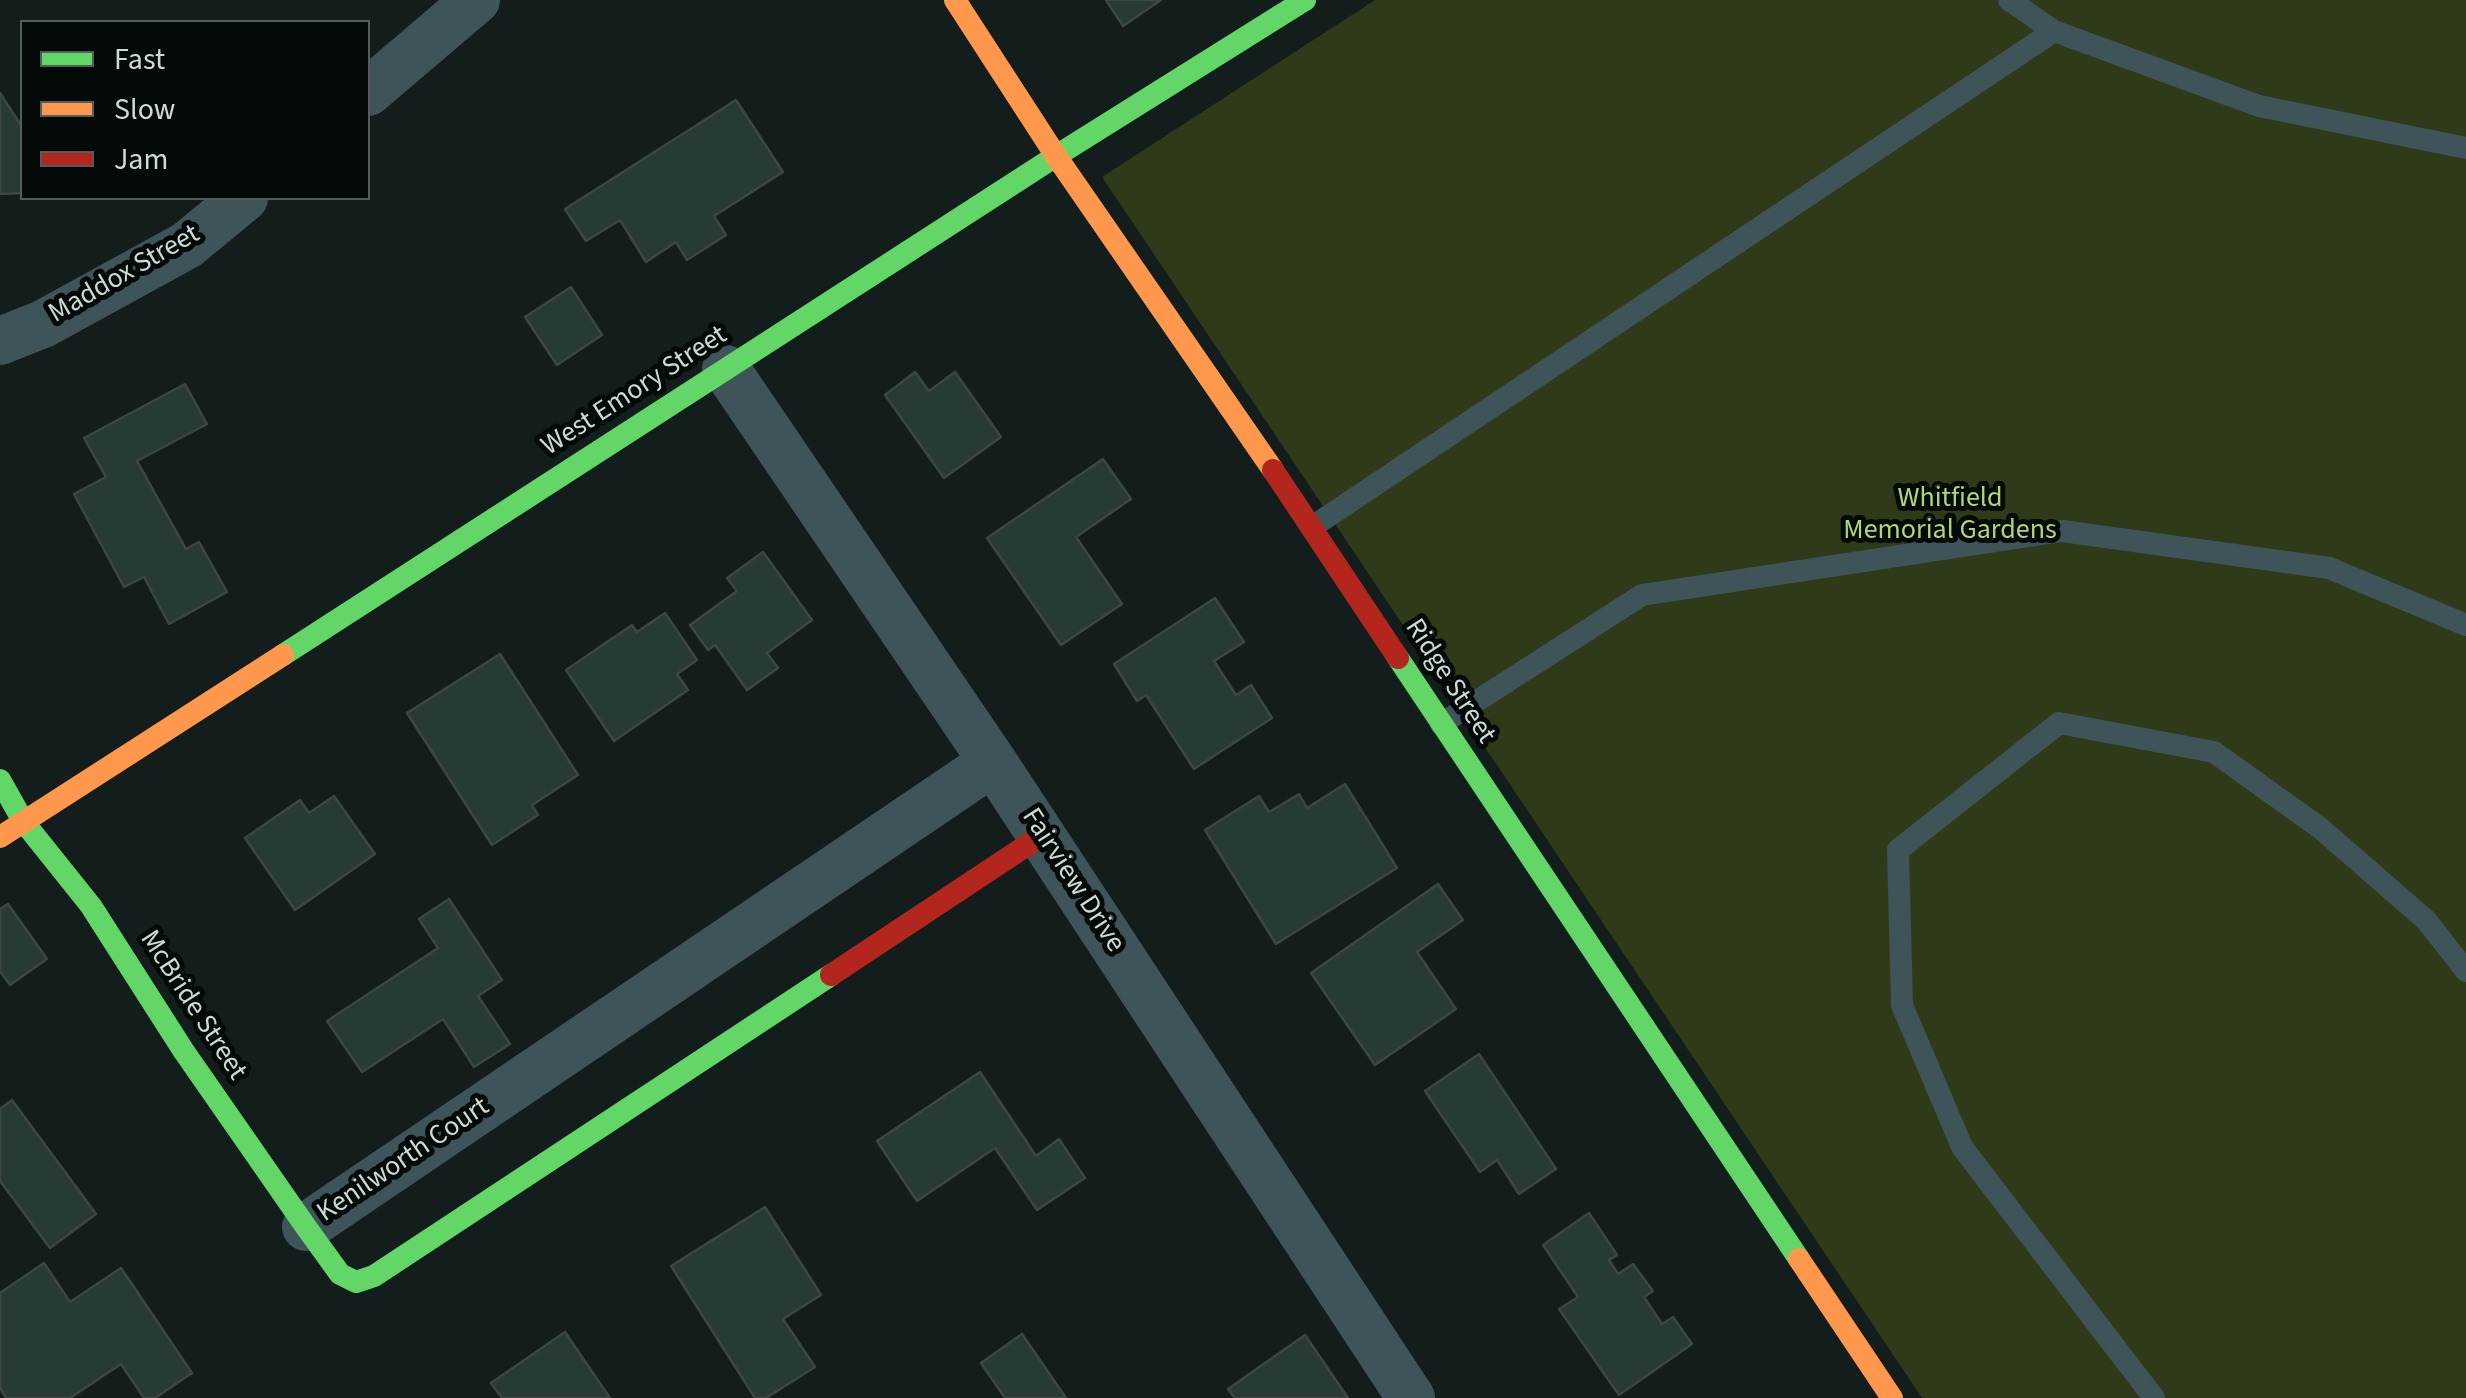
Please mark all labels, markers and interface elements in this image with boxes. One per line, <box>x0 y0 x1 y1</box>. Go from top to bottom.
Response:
legend <box>20 20 370 200</box>
text: Fast <box>114 38 165 81</box>
text: Slow <box>114 88 175 131</box>
text: Jam <box>114 138 168 181</box>
street label: Maddox Street <box>44 218 206 332</box>
street label: West Emory Street <box>536 319 734 465</box>
park label: Whitfield Memorial Gardens <box>1843 483 2057 549</box>
street label: Ridge Street <box>1396 613 1502 751</box>
street label: Fairview Drive <box>1013 803 1131 959</box>
street label: McBride Street <box>131 925 253 1087</box>
street label: Kenilworth Court <box>312 1091 496 1231</box>

